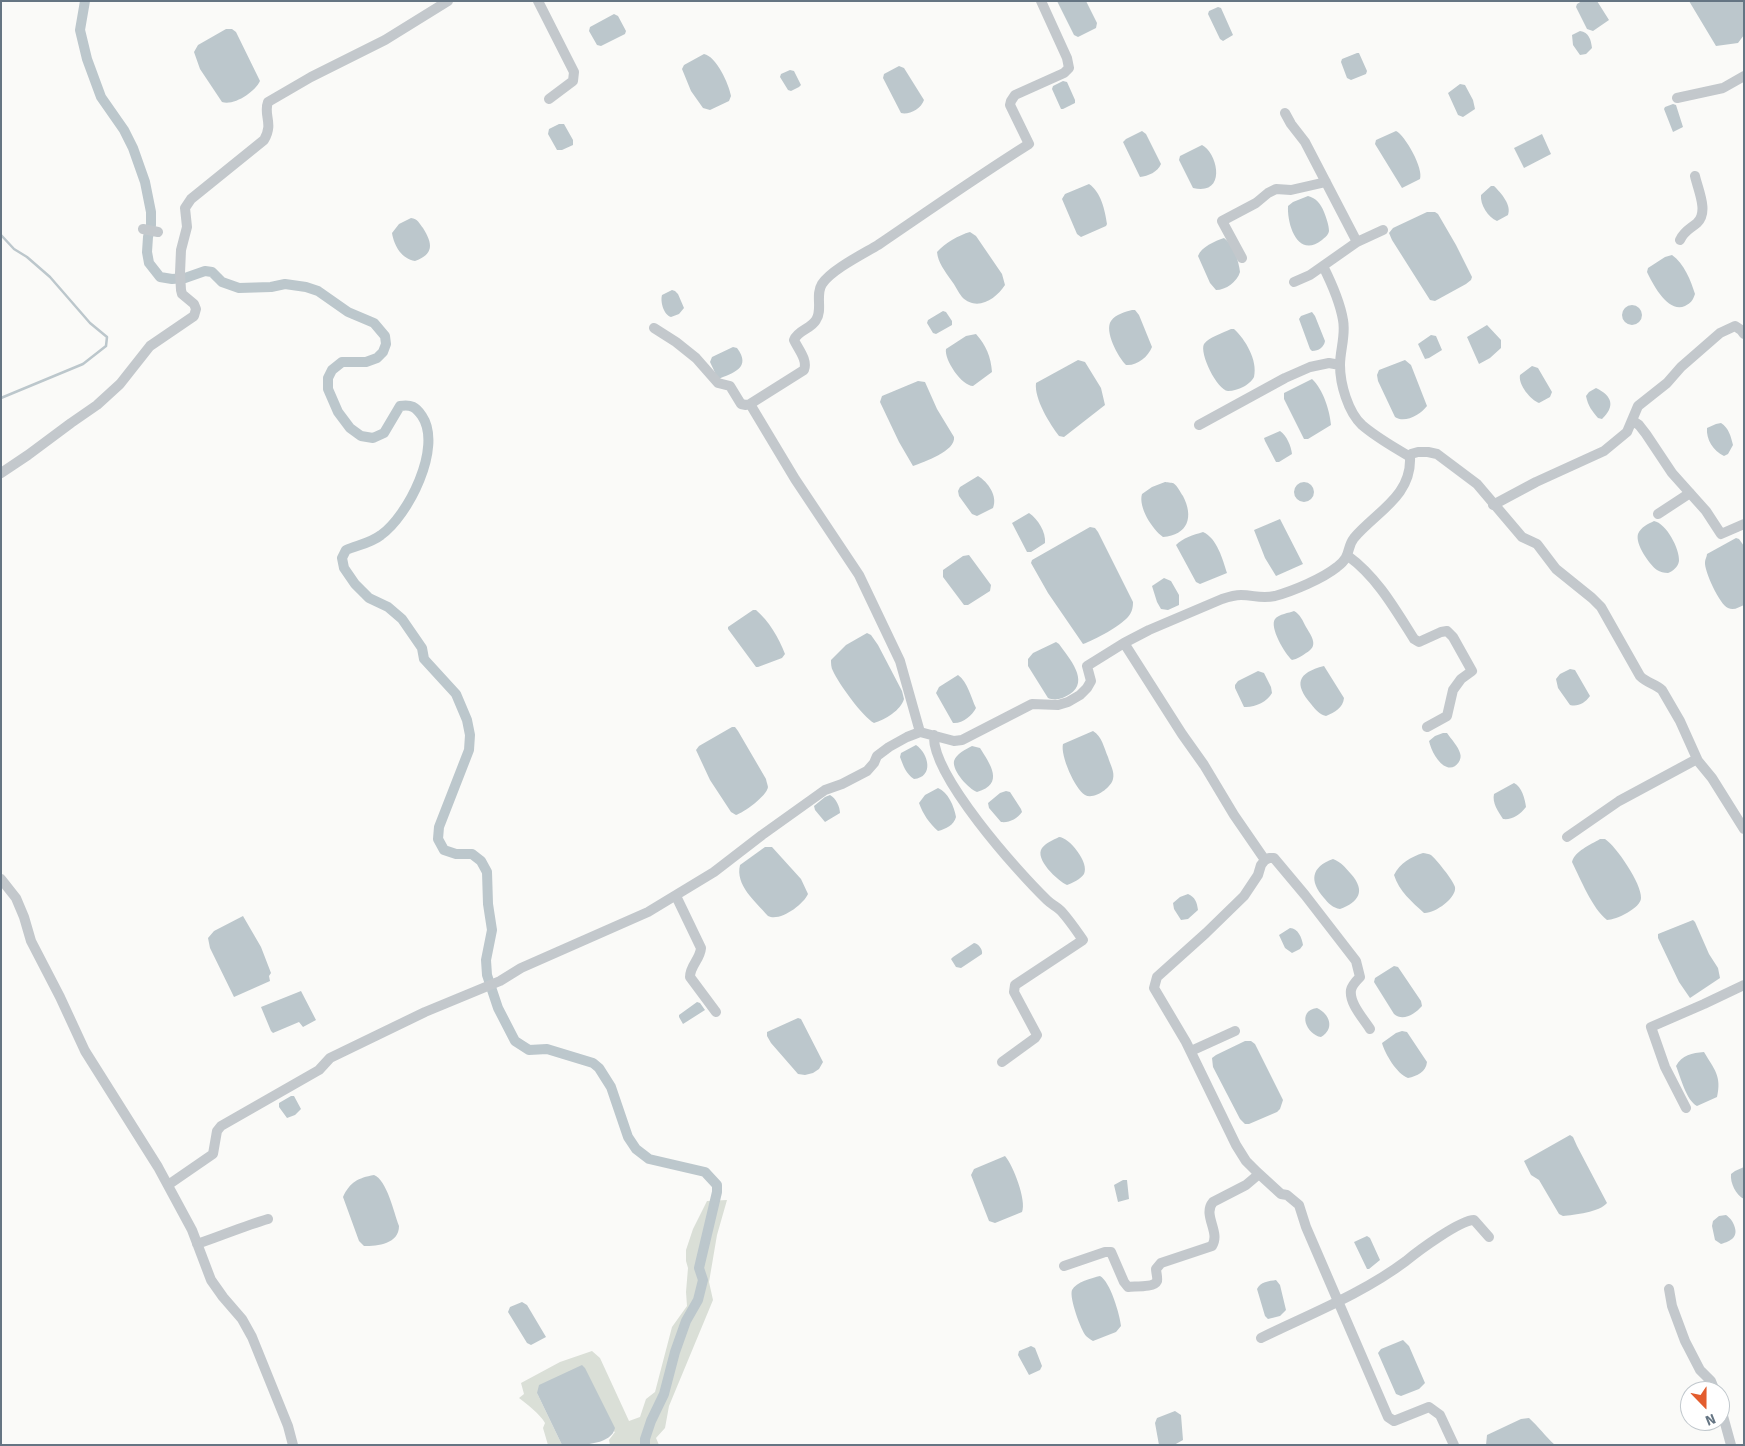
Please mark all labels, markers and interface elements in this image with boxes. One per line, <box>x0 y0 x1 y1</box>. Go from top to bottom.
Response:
north arrow <box>1680 1381 1730 1431</box>
text: N <box>1703 1410 1718 1429</box>

